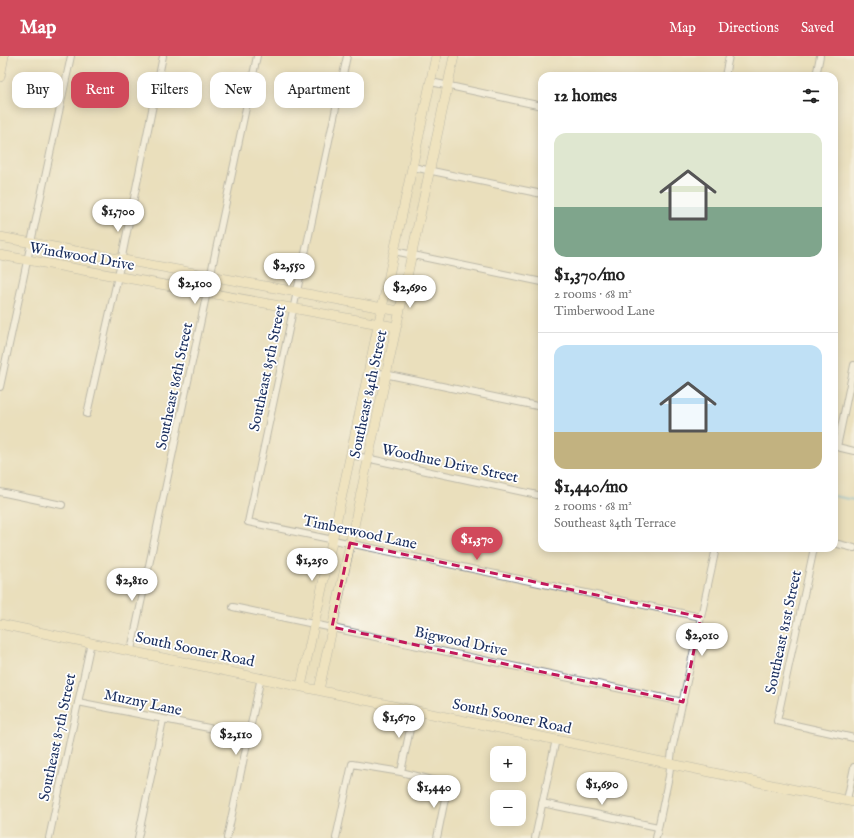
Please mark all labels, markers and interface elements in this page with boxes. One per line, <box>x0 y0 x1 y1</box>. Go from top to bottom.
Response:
text: Map <box>20 16 56 40</box>
text: Map <box>669 19 696 37</box>
text: Directions <box>718 19 779 37</box>
text: Saved <box>801 19 834 37</box>
chip: Buy <box>12 72 63 108</box>
chip: Rent <box>71 72 129 108</box>
chip: Filters <box>137 72 202 108</box>
chip: New <box>210 72 266 108</box>
chip: Apartment <box>274 72 364 108</box>
icon: filters <box>800 85 822 107</box>
text: 12 homes <box>554 86 617 107</box>
icon: home <box>652 159 724 231</box>
pin: $1,700 <box>85 199 151 233</box>
text: $1,700 <box>101 203 135 220</box>
street label: Windwood Drive <box>28 238 136 275</box>
pin: $2,550 <box>256 253 322 287</box>
text: $2,550 <box>273 257 305 274</box>
text: $1,370/mo <box>554 265 625 286</box>
pin: $2,100 <box>162 271 228 305</box>
text: $2,100 <box>178 275 212 292</box>
pin: $2,690 <box>377 275 443 309</box>
text: $2,690 <box>393 279 427 296</box>
text: 2 rooms · 68 m² <box>554 286 632 303</box>
street label: Southeast 85th Street <box>245 303 290 433</box>
text: Timberwood Lane <box>554 303 655 320</box>
street label: Southeast 86th Street <box>152 321 197 451</box>
street label: Southeast 84th Street <box>346 328 391 460</box>
icon: home <box>652 371 724 443</box>
street label: Woodhue Drive Street <box>380 440 520 487</box>
text: $1,440/mo <box>554 477 628 498</box>
text: 2 rooms · 68 m² <box>554 498 632 515</box>
street label: Timberwood Lane <box>301 511 419 554</box>
text: Southeast 84th Terrace <box>554 515 676 532</box>
pin: $1,370 <box>444 527 510 561</box>
text: $1,370 <box>461 531 493 548</box>
pin: $1,250 <box>279 548 345 582</box>
text: $1,250 <box>296 552 328 569</box>
pin: $2,810 <box>99 568 165 602</box>
street label: Southeast 81st Street <box>761 568 806 696</box>
text: $2,810 <box>115 572 149 589</box>
street label: Bigwood Drive <box>413 622 509 661</box>
pin: $2,010 <box>669 623 735 657</box>
text: $2,010 <box>685 627 719 644</box>
street label: South Sooner Road <box>134 628 257 672</box>
street label: Southeast 87th Street <box>35 671 80 803</box>
street label: Muzny Lane <box>102 685 184 720</box>
street label: South Sooner Road <box>451 695 574 739</box>
pin: $1,670 <box>366 705 432 739</box>
text: $1,670 <box>382 709 416 726</box>
pin: $2,110 <box>203 722 269 756</box>
text: $2,110 <box>220 726 252 743</box>
map controls <box>490 746 526 826</box>
button: + <box>490 746 526 782</box>
pin: $1,690 <box>569 772 635 806</box>
pin: $1,440 <box>401 775 467 809</box>
text: $1,690 <box>585 776 619 793</box>
text: $1,440 <box>417 779 451 796</box>
button: − <box>490 790 526 826</box>

